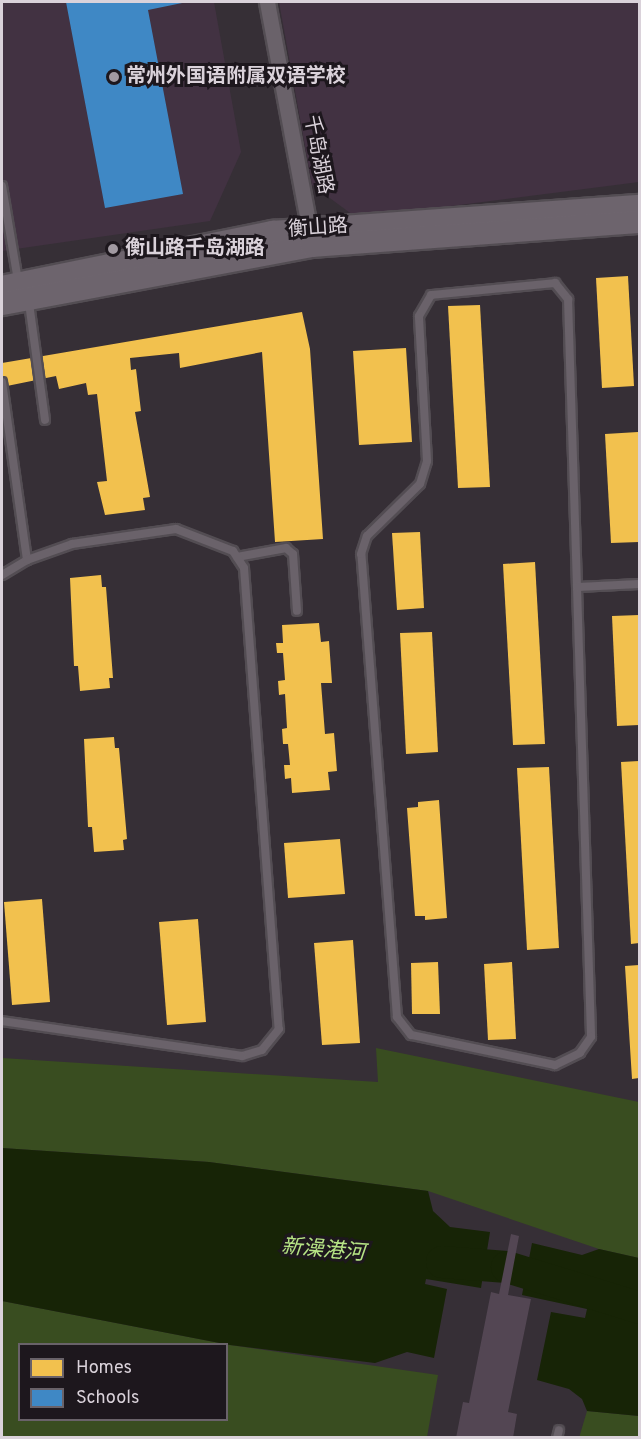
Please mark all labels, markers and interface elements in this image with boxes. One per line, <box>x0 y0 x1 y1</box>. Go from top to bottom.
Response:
place label: 常州外国语附属双语学校 <box>126 65 346 89</box>
marker: 常州外国语附属双语学校 <box>107 70 121 84</box>
street label: 千岛湖路 <box>298 113 336 197</box>
street label: 衡山路 <box>287 215 349 243</box>
place label: 衡山路千岛湖路 <box>125 237 265 261</box>
marker: 衡山路千岛湖路 <box>106 242 120 256</box>
water label: 新澡港河 <box>280 1235 366 1267</box>
legend <box>18 1343 228 1421</box>
text: Homes <box>76 1357 132 1380</box>
text: Schools <box>76 1387 139 1410</box>

